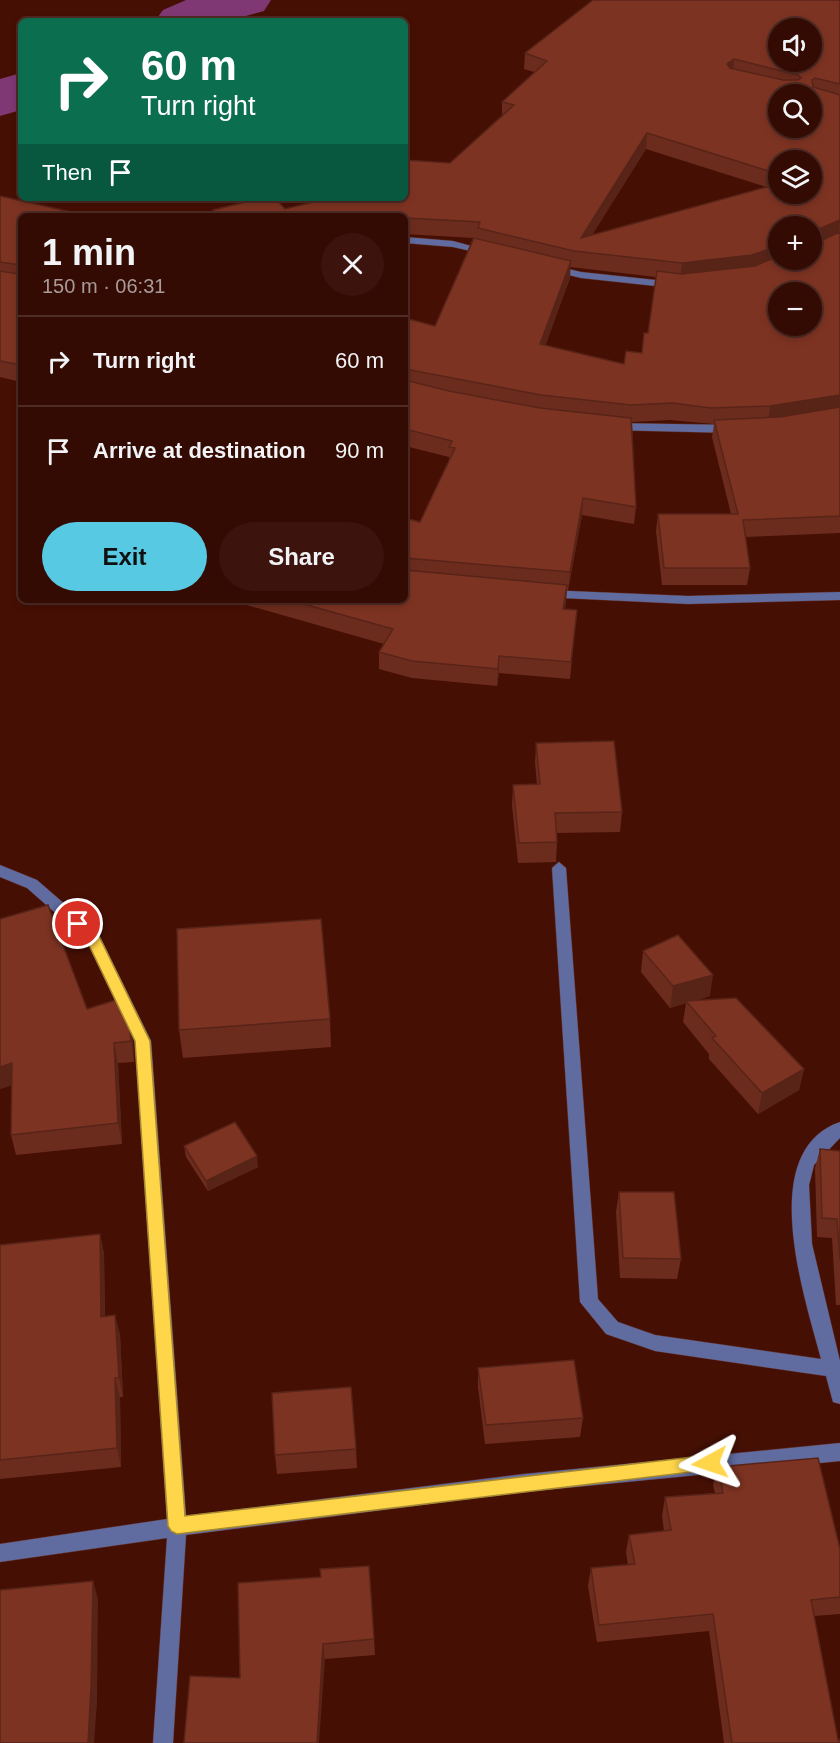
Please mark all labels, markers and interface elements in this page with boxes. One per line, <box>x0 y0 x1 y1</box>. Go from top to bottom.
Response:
map controls <box>768 18 822 336</box>
button: sound <box>768 18 822 72</box>
icon: right <box>42 42 120 120</box>
text: 60 m <box>141 42 237 89</box>
button: search <box>768 84 822 138</box>
text: Turn right <box>141 91 256 121</box>
button: layers <box>768 150 822 204</box>
icon: arrive <box>104 156 137 189</box>
text: Then <box>42 160 92 185</box>
button: + <box>768 216 822 270</box>
text: 1 min <box>42 232 136 273</box>
button: close <box>321 233 384 296</box>
text: 150 m · 06:31 <box>42 275 165 297</box>
button: − <box>768 282 822 336</box>
icon: right <box>42 345 75 378</box>
text: Turn right <box>93 348 195 373</box>
text: 60 m <box>335 348 384 373</box>
icon: arrive <box>42 435 75 468</box>
text: Arrive at destination <box>93 438 306 463</box>
text: 90 m <box>335 438 384 463</box>
button: Exit <box>42 522 207 591</box>
button: Share <box>219 522 384 591</box>
pin <box>52 898 103 949</box>
icon: arrive <box>61 907 94 940</box>
position arrow <box>678 1431 742 1495</box>

